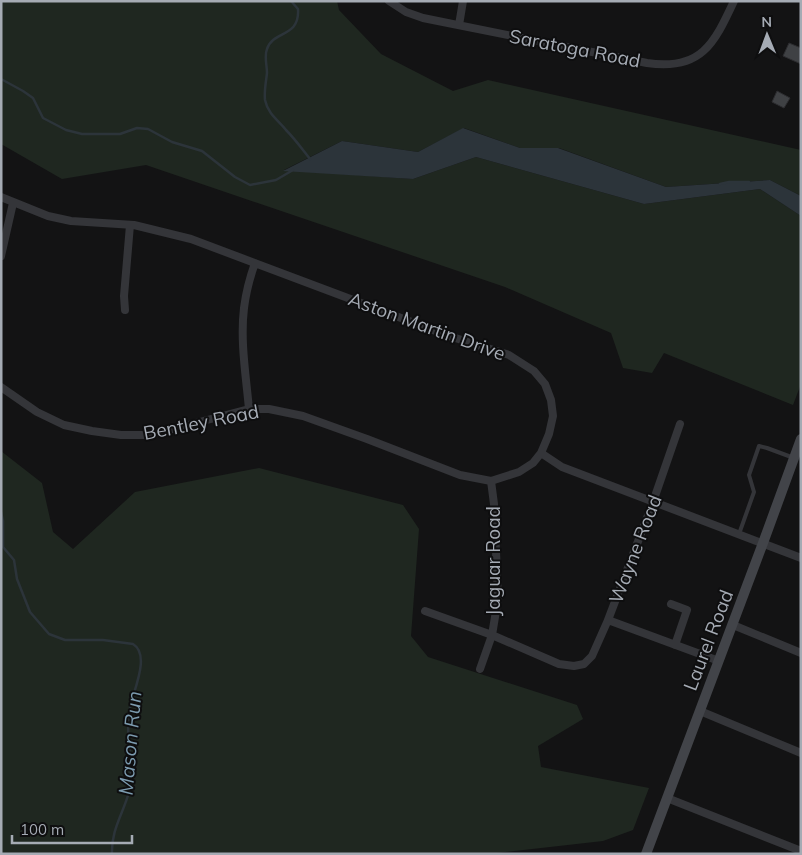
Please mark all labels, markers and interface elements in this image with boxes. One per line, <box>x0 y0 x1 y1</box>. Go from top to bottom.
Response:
north arrow <box>742 10 792 60</box>
text: N <box>761 13 772 31</box>
street label: Saratoga Road <box>507 24 643 72</box>
street label: Aston Martin Drive <box>345 287 509 365</box>
street label: Bentley Road <box>141 399 261 445</box>
street label: Wayne Road <box>603 491 667 607</box>
street label: Jaguar Road <box>481 506 505 616</box>
street label: Laurel Road <box>678 586 738 694</box>
water label: Mason Run <box>112 690 147 796</box>
scale bar <box>12 812 132 844</box>
text: 100 m <box>20 820 64 839</box>

